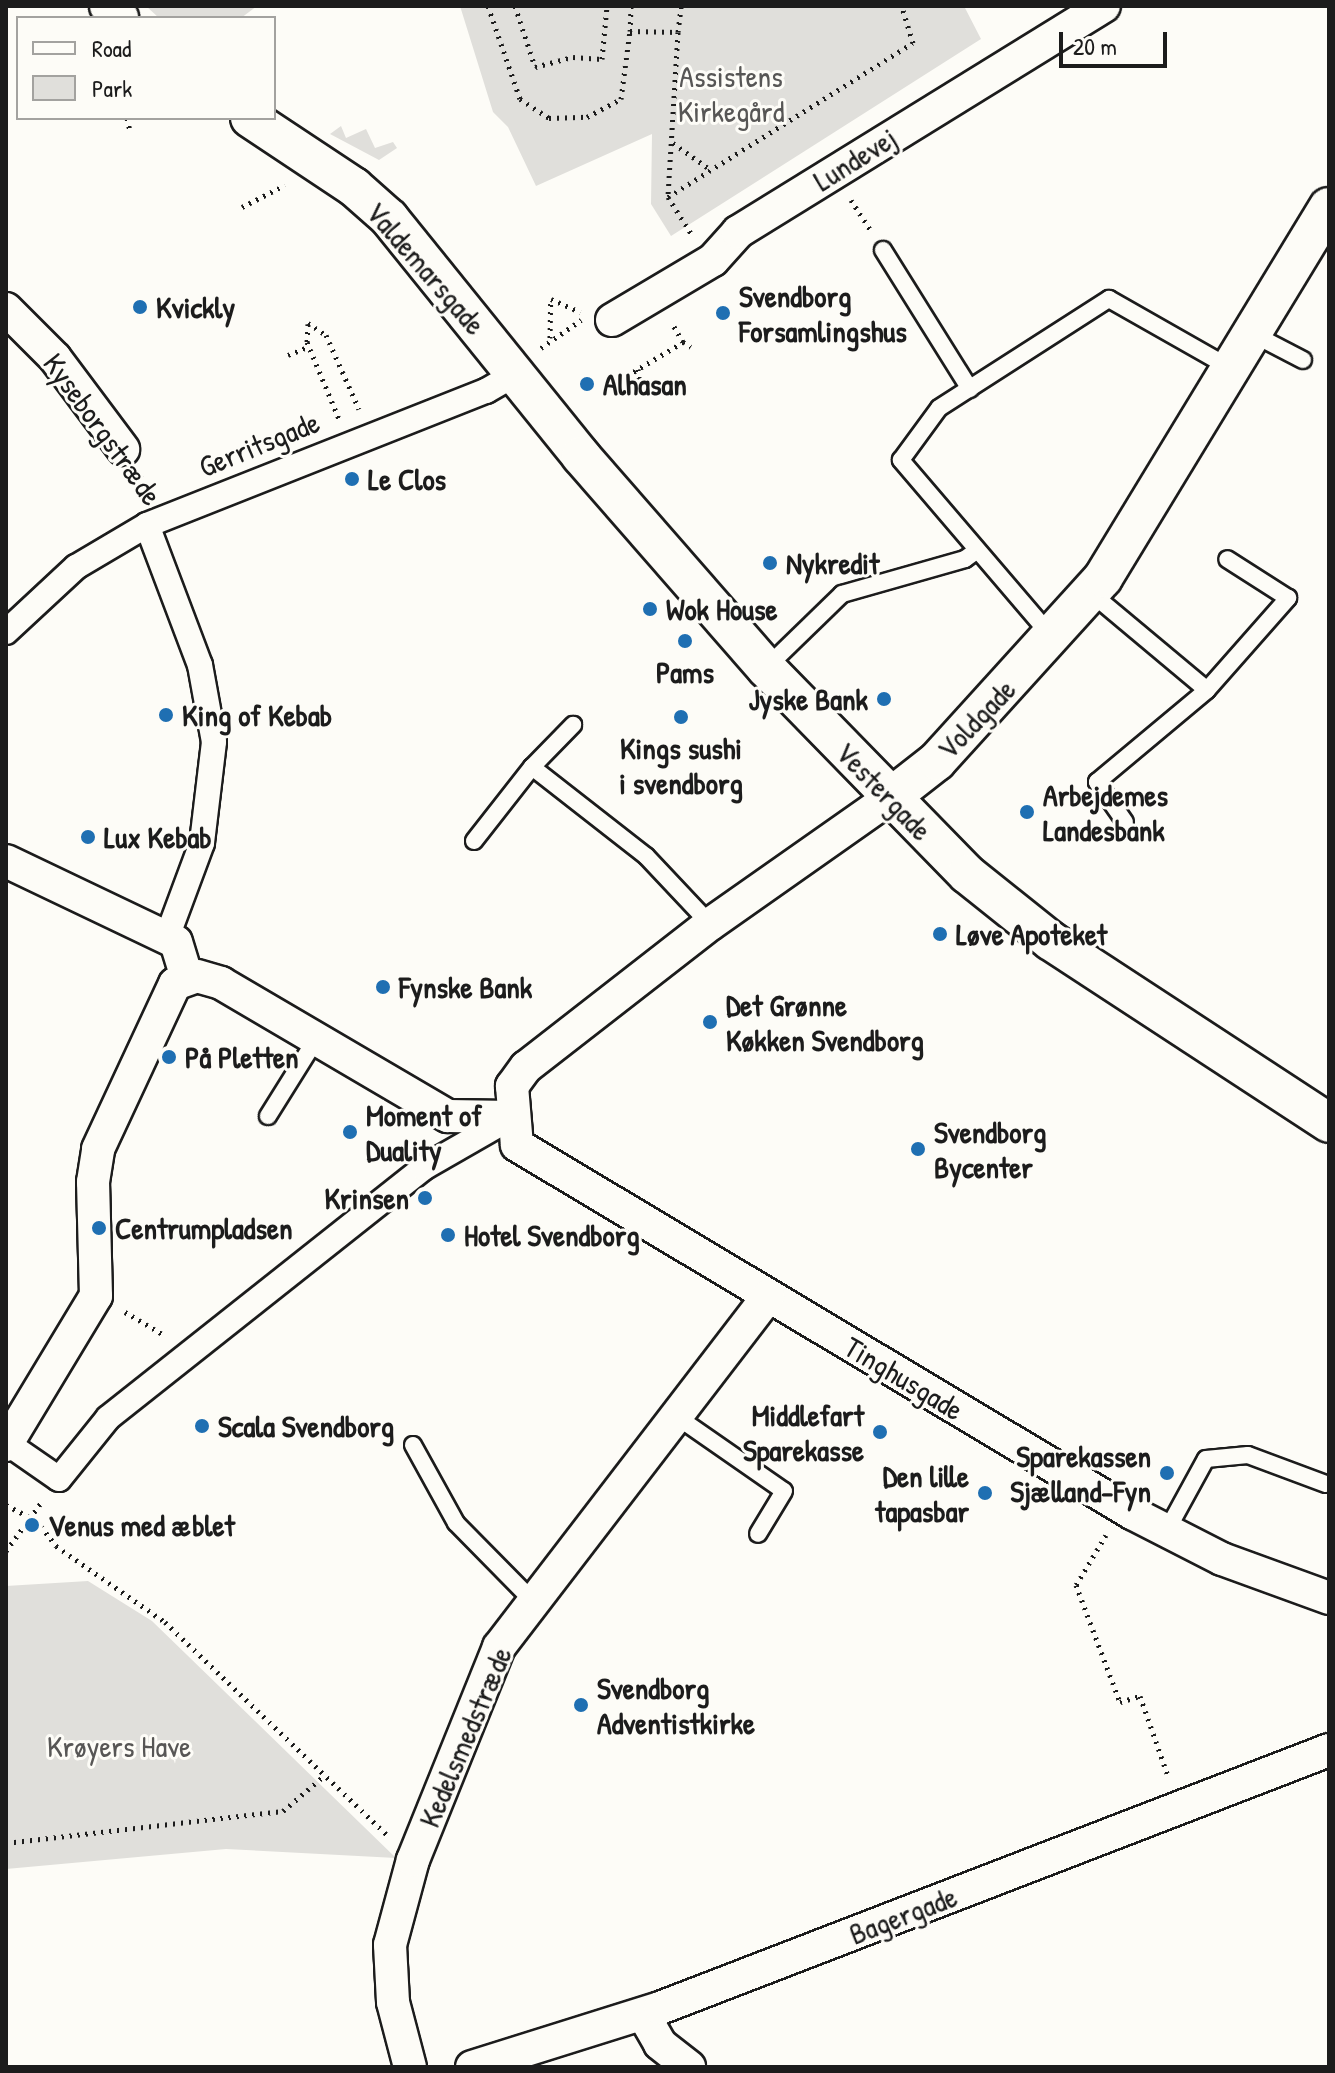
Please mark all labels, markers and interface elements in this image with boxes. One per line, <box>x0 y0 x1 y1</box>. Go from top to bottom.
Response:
legend <box>16 16 276 120</box>
scale bar <box>1063 16 1171 66</box>
text: 20 m <box>1073 30 1117 62</box>
text: Road <box>92 32 131 64</box>
park label: Assistens Kirkegård <box>678 58 784 128</box>
text: Park <box>92 72 132 104</box>
street label: Lundevej <box>807 120 903 198</box>
street label: Valdemarsgade <box>359 194 493 342</box>
place label: Svendborg Forsamlingshus <box>739 278 907 348</box>
place label: Kvickly <box>156 289 235 325</box>
marker: Kvickly <box>131 298 149 316</box>
marker: Svendborg Forsamlingshus <box>714 304 732 322</box>
street label: Kyseborgstræde <box>36 346 170 512</box>
place label: Alhasan <box>603 366 687 402</box>
marker: Alhasan <box>578 375 596 393</box>
street label: Gerritsgade <box>193 404 325 484</box>
place label: Le Clos <box>368 461 446 497</box>
marker: Le Clos <box>343 470 361 488</box>
place label: Nykredit <box>786 545 879 581</box>
marker: Nykredit <box>761 554 779 572</box>
place label: Wok House <box>666 591 778 627</box>
marker: Wok House <box>641 600 659 618</box>
marker: Pams <box>676 632 694 650</box>
place label: Pams <box>656 654 714 690</box>
street label: Voldgade <box>929 671 1023 767</box>
place label: Jyske Bank <box>748 681 868 717</box>
marker: Jyske Bank <box>875 690 893 708</box>
place label: King of Kebab <box>182 697 332 733</box>
marker: King of Kebab <box>157 706 175 724</box>
marker: Kings sushi i svendborg <box>672 708 690 726</box>
place label: Kings sushi i svendborg <box>619 730 743 800</box>
street label: Vestergade <box>828 734 940 848</box>
place label: Arbejdemes Landesbank <box>1043 777 1168 848</box>
marker: Arbejdemes Landesbank <box>1018 803 1036 821</box>
place label: Lux Kebab <box>104 819 212 855</box>
marker: Lux Kebab <box>79 828 97 846</box>
place label: Løve Apoteket <box>956 916 1107 952</box>
marker: Løve Apoteket <box>931 925 949 943</box>
place label: Fynske Bank <box>399 969 532 1005</box>
marker: Fynske Bank <box>374 978 392 996</box>
place label: Det Grønne Køkken Svendborg <box>726 987 924 1058</box>
marker: Det Grønne Køkken Svendborg <box>701 1013 719 1031</box>
place label: På Pletten <box>185 1039 299 1075</box>
marker: På Pletten <box>160 1048 178 1066</box>
place label: Moment of Duality <box>366 1097 482 1168</box>
place label: Svendborg Bycenter <box>934 1114 1046 1184</box>
marker: Moment of Duality <box>341 1123 359 1141</box>
marker: Svendborg Bycenter <box>909 1140 927 1158</box>
place label: Krinsen <box>324 1180 409 1216</box>
marker: Krinsen <box>416 1189 434 1207</box>
place label: Centrumpladsen <box>115 1210 293 1246</box>
place label: Hotel Svendborg <box>464 1217 640 1253</box>
marker: Centrumpladsen <box>90 1219 108 1237</box>
marker: Hotel Svendborg <box>439 1226 457 1244</box>
street label: Tinghusgade <box>838 1328 970 1428</box>
place label: Middlefart Sparekasse <box>743 1397 864 1468</box>
place label: Scala Svendborg <box>218 1408 394 1444</box>
marker: Scala Svendborg <box>193 1417 211 1435</box>
marker: Middlefart Sparekasse <box>871 1423 889 1441</box>
place label: Sparekassen Sjælland-Fyn <box>1010 1438 1151 1508</box>
place label: Den lille tapasbar <box>875 1458 969 1528</box>
marker: Sparekassen Sjælland-Fyn <box>1158 1464 1176 1482</box>
marker: Den lille tapasbar <box>976 1484 994 1502</box>
place label: Venus med æblet <box>48 1507 235 1543</box>
marker: Venus med æblet <box>23 1516 41 1534</box>
street label: Kedelsmedstræde <box>411 1641 519 1833</box>
place label: Svendborg Adventistkirke <box>597 1670 755 1740</box>
marker: Svendborg Adventistkirke <box>572 1696 590 1714</box>
park label: Krøyers Have <box>47 1728 191 1764</box>
street label: Bagergade <box>844 1878 962 1952</box>

